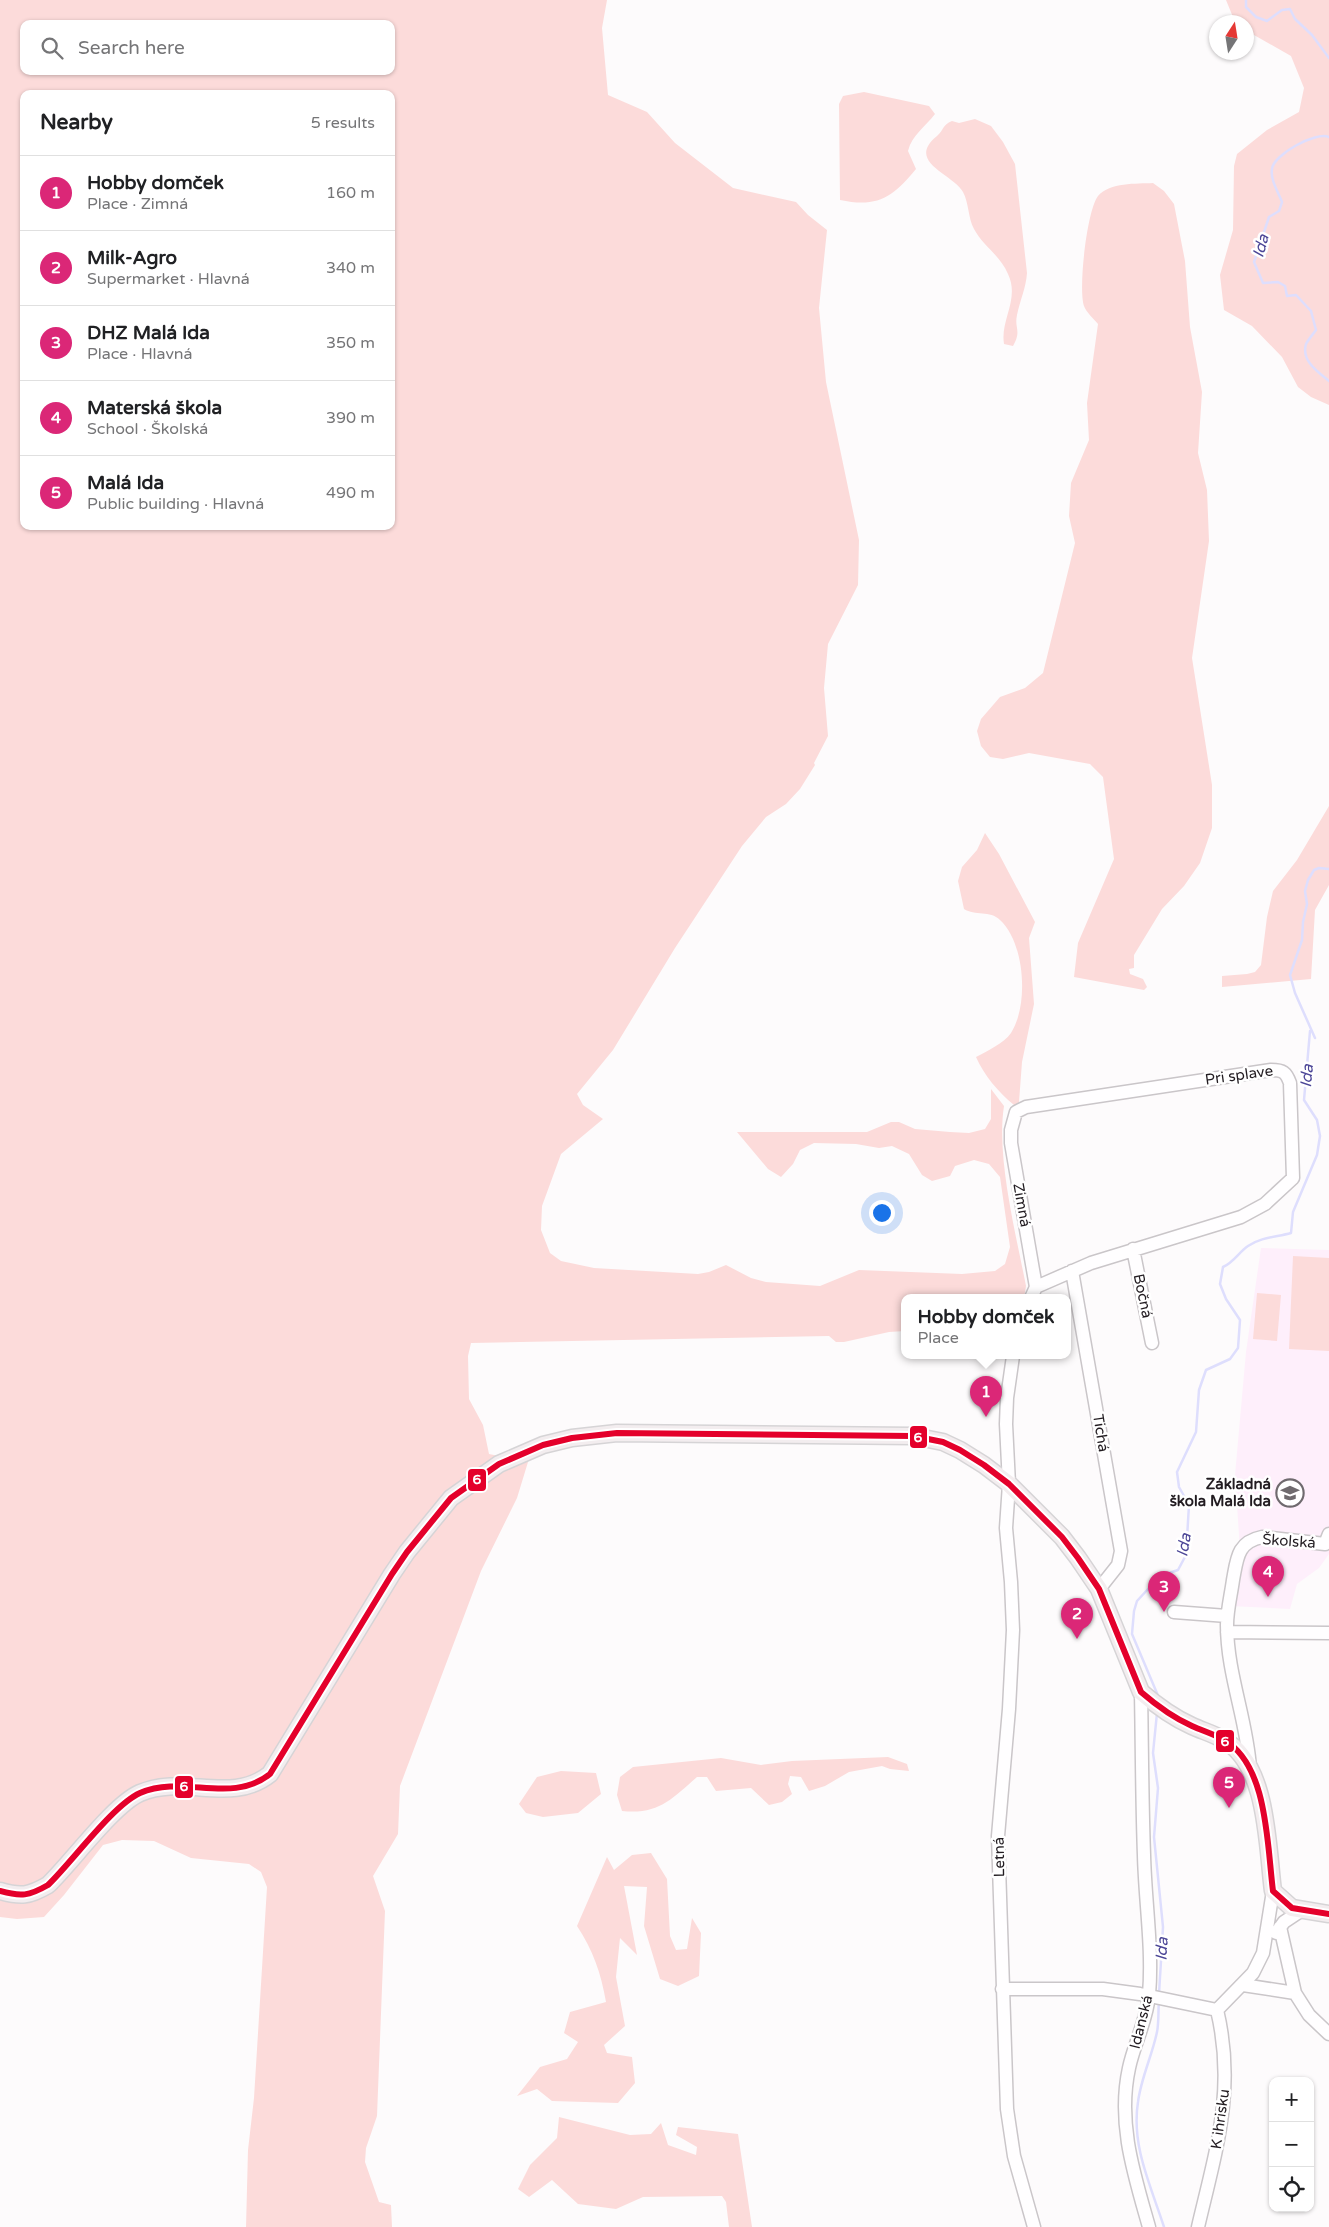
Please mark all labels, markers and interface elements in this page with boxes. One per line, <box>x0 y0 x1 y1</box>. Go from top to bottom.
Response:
north arrow <box>1209 15 1254 60</box>
search box <box>20 20 395 75</box>
icon: search <box>38 34 66 62</box>
text: Search here <box>78 37 185 59</box>
text: Nearby <box>40 110 113 135</box>
text: 5 results <box>311 113 375 133</box>
text: Hobby domček <box>87 172 224 194</box>
text: 1 <box>51 183 61 203</box>
text: 160 m <box>326 183 375 203</box>
text: Place · Zimná <box>87 194 188 214</box>
water label: Ida <box>1248 231 1274 260</box>
text: Milk-Agro <box>87 247 177 269</box>
text: 2 <box>51 258 61 278</box>
text: 340 m <box>326 258 375 278</box>
text: Supermarket · Hlavná <box>87 269 250 289</box>
text: DHZ Malá Ida <box>87 322 210 344</box>
text: 3 <box>51 333 61 353</box>
text: 350 m <box>326 333 375 353</box>
text: Place · Hlavná <box>87 344 193 364</box>
text: Materská škola <box>87 397 222 419</box>
text: 4 <box>51 408 61 428</box>
text: 390 m <box>326 408 375 428</box>
text: School · Školská <box>87 419 208 439</box>
text: Malá Ida <box>87 472 164 494</box>
text: 5 <box>51 483 61 503</box>
text: 490 m <box>326 483 375 503</box>
text: Public building · Hlavná <box>87 494 264 514</box>
street label: Pri splave <box>1204 1061 1274 1089</box>
water label: Ida <box>1296 1062 1318 1089</box>
street label: Zimná <box>1009 1181 1035 1229</box>
your location <box>869 1200 895 1226</box>
street label: Bočná <box>1130 1272 1156 1320</box>
popup <box>901 1294 1071 1359</box>
text: Hobby domček <box>918 1306 1054 1328</box>
text: Place <box>918 1328 959 1348</box>
pin: 1 <box>970 1376 1002 1417</box>
street label: Tichá <box>1089 1413 1113 1453</box>
line badge: 6 <box>909 1425 928 1449</box>
text: 6 <box>914 1429 923 1446</box>
line badge: 6 <box>467 1468 487 1492</box>
text: 6 <box>473 1471 482 1488</box>
place label: Základná škola Malá Ida <box>1170 1475 1271 1510</box>
school or university icon: Základná škola Malá Ida <box>1275 1478 1305 1508</box>
street label: Školská <box>1262 1530 1316 1552</box>
water label: Ida <box>1172 1531 1196 1558</box>
pin: 4 <box>1252 1556 1284 1597</box>
pin: 3 <box>1148 1571 1180 1612</box>
pin: 2 <box>1061 1598 1093 1639</box>
line badge: 6 <box>1215 1729 1235 1753</box>
text: 6 <box>1221 1733 1230 1750</box>
pin: 5 <box>1213 1767 1245 1808</box>
line badge: 6 <box>174 1775 194 1799</box>
text: 6 <box>180 1778 189 1795</box>
street label: Letná <box>990 1837 1008 1877</box>
water label: Ida <box>1151 1936 1173 1961</box>
street label: Idanská <box>1126 1993 1156 2051</box>
map controls <box>1269 2077 1314 2212</box>
button: + <box>1269 2077 1314 2122</box>
street label: K ihrisku <box>1207 2088 1233 2150</box>
button: − <box>1269 2122 1314 2167</box>
button: locate <box>1269 2167 1314 2212</box>

